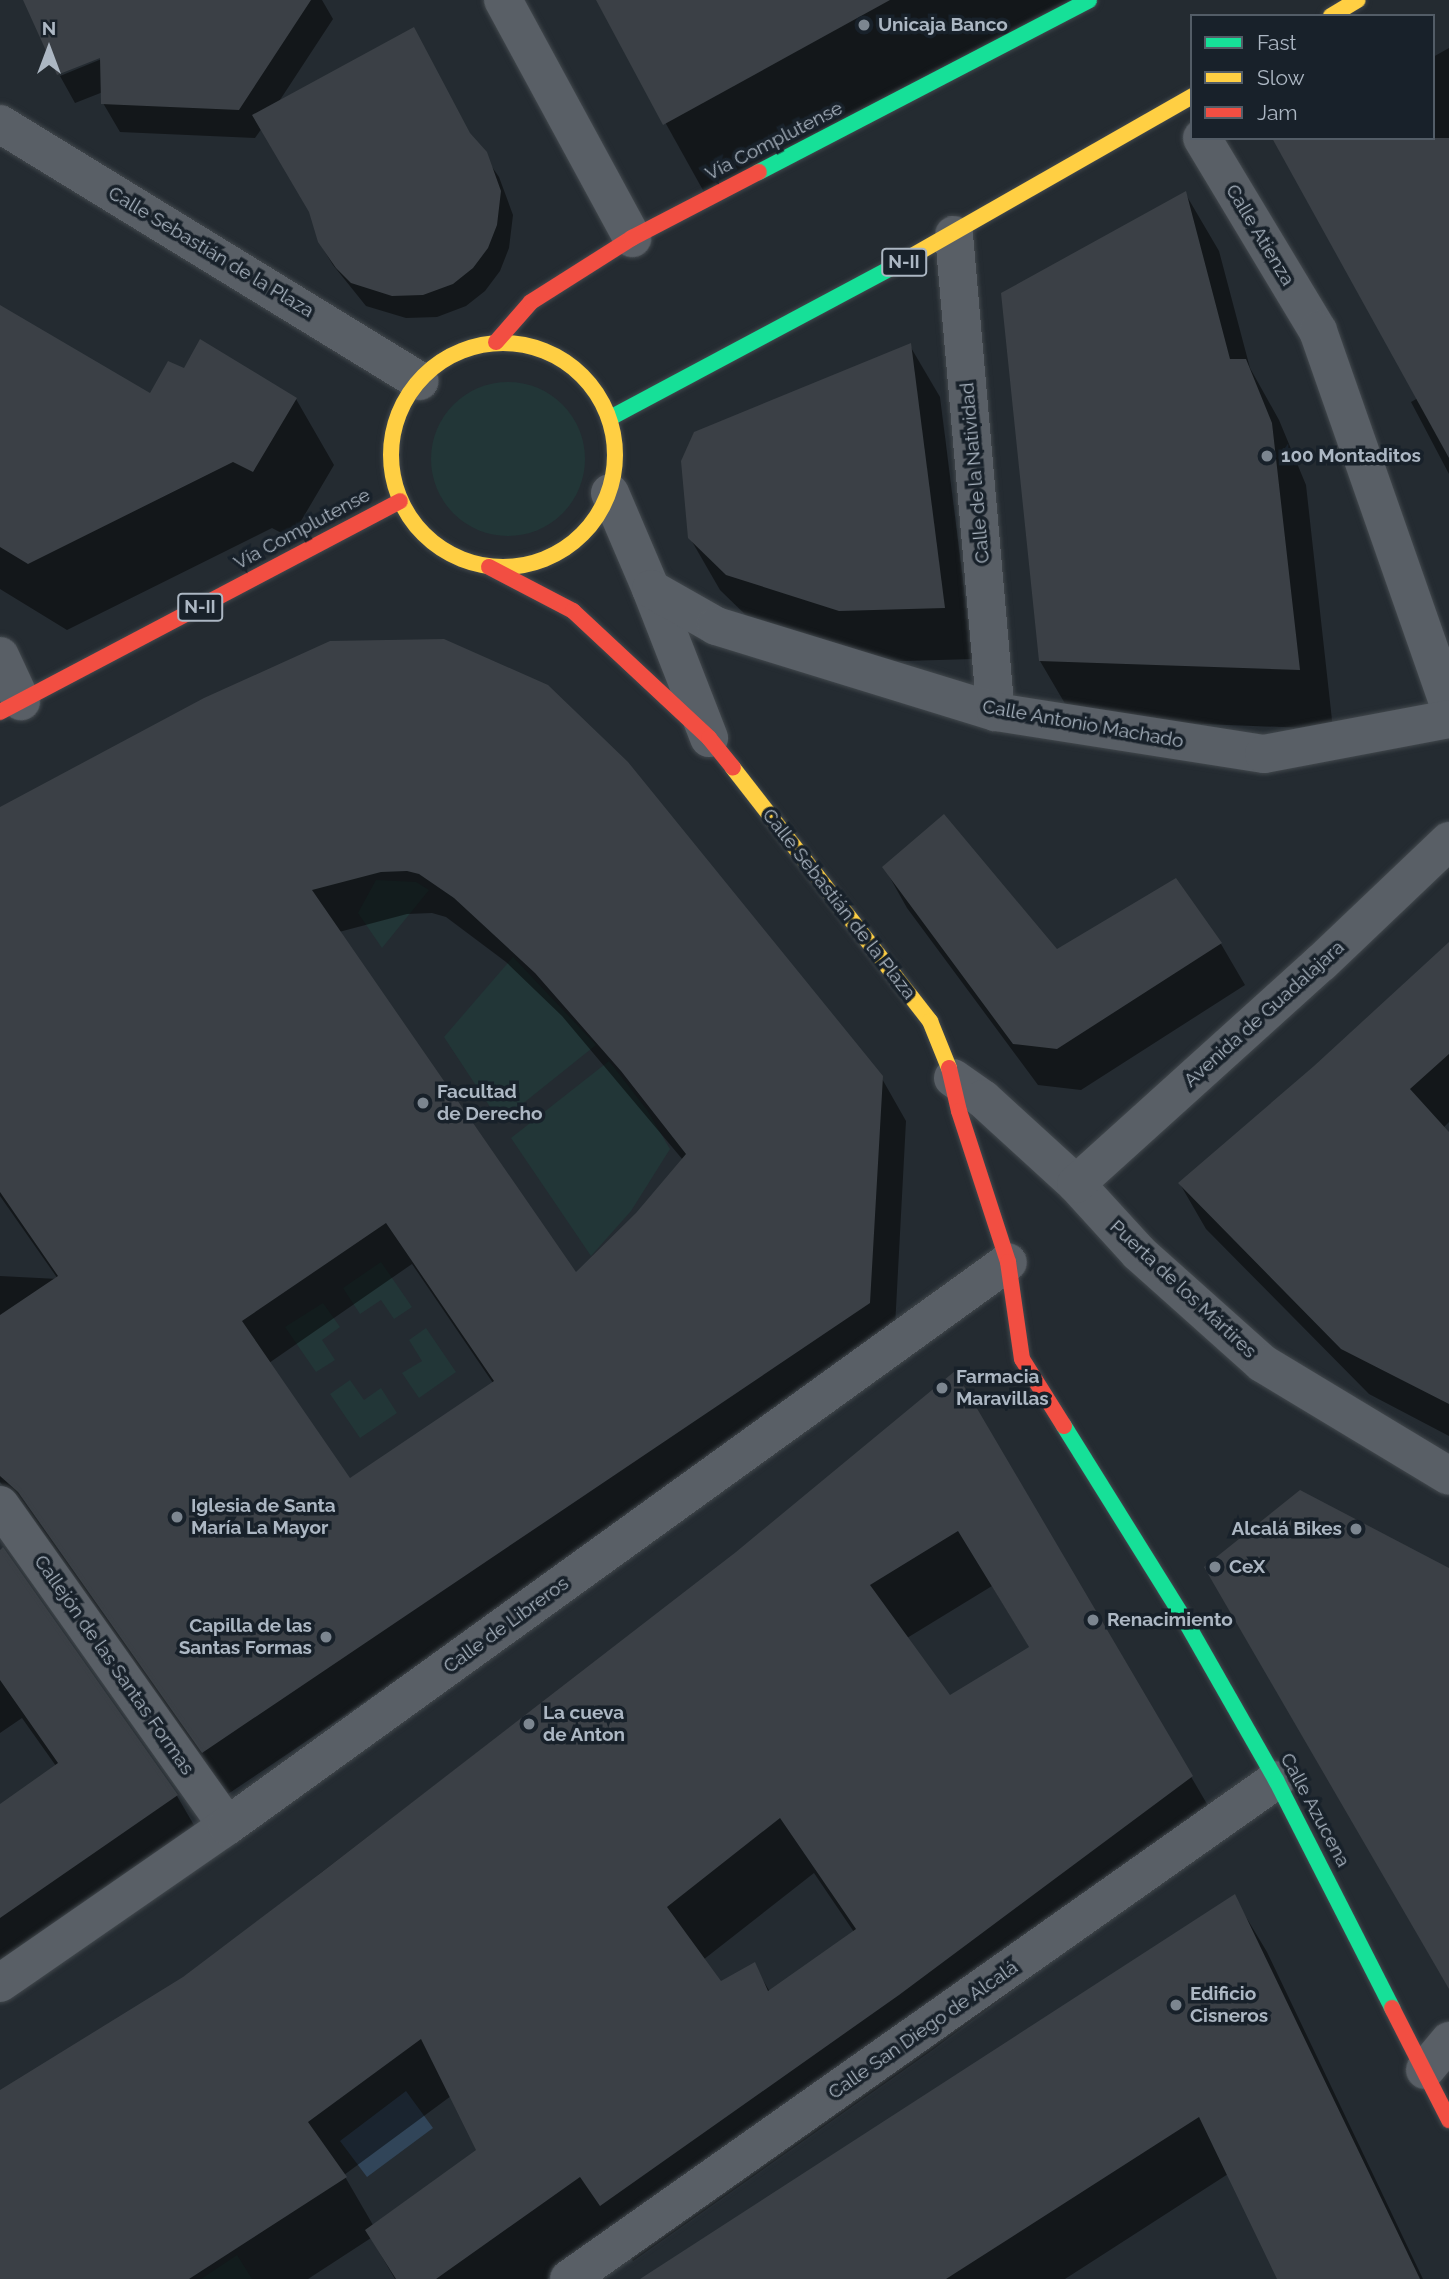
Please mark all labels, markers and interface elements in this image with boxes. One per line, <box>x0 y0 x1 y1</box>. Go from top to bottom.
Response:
north arrow <box>14 14 84 84</box>
place label: Unicaja Banco <box>878 14 1008 36</box>
legend <box>1190 14 1435 140</box>
text: N <box>42 17 56 39</box>
marker: Unicaja Banco <box>856 17 872 33</box>
text: Fast <box>1257 30 1297 55</box>
text: Slow <box>1257 65 1305 90</box>
street label: Vía Complutense <box>702 97 846 185</box>
text: Jam <box>1257 100 1298 125</box>
street label: Calle Atienza <box>1221 180 1299 290</box>
street label: Calle Sebastián de la Plaza <box>104 182 318 322</box>
road number: N-II <box>880 248 928 276</box>
street label: Calle de la Natividad <box>956 382 994 564</box>
place label: 100 Montaditos <box>1281 445 1421 467</box>
marker: 100 Montaditos <box>1259 448 1275 464</box>
street label: Vía Complutense <box>230 483 374 575</box>
road number: N-II <box>176 592 224 622</box>
street label: Calle Antonio Machado <box>980 695 1186 753</box>
street label: Calle Sebastián de la Plaza <box>757 804 921 1004</box>
street label: Avenida de Guadalajara <box>1179 936 1349 1092</box>
place label: Facultad de Derecho <box>437 1081 542 1125</box>
marker: Facultad de Derecho <box>415 1095 431 1111</box>
street label: Puerta de los Mártires <box>1105 1215 1261 1363</box>
place label: Farmacia Maravillas <box>956 1366 1049 1410</box>
marker: Farmacia Maravillas <box>934 1380 950 1396</box>
place label: Iglesia de Santa María La Mayor <box>191 1495 336 1539</box>
marker: Iglesia de Santa María La Mayor <box>169 1509 185 1525</box>
place label: Alcalá Bikes <box>1232 1518 1342 1540</box>
marker: Alcalá Bikes <box>1348 1521 1364 1537</box>
street label: Callejón de las Santas Formas <box>29 1551 199 1779</box>
place label: CeX <box>1229 1556 1265 1578</box>
marker: CeX <box>1207 1559 1223 1575</box>
street label: Calle de Libreros <box>439 1572 573 1678</box>
place label: Renacimiento <box>1107 1609 1233 1631</box>
marker: Renacimiento <box>1085 1612 1101 1628</box>
place label: Capilla de las Santas Formas <box>179 1615 312 1659</box>
marker: Capilla de las Santas Formas <box>318 1629 334 1645</box>
place label: La cueva de Anton <box>543 1702 626 1746</box>
marker: La cueva de Anton <box>521 1716 537 1732</box>
street label: Calle Azucena <box>1275 1749 1355 1871</box>
street label: Calle San Diego de Alcalá <box>824 1956 1022 2104</box>
place label: Edificio Cisneros <box>1190 1983 1268 2027</box>
marker: Edificio Cisneros <box>1168 1997 1184 2013</box>

